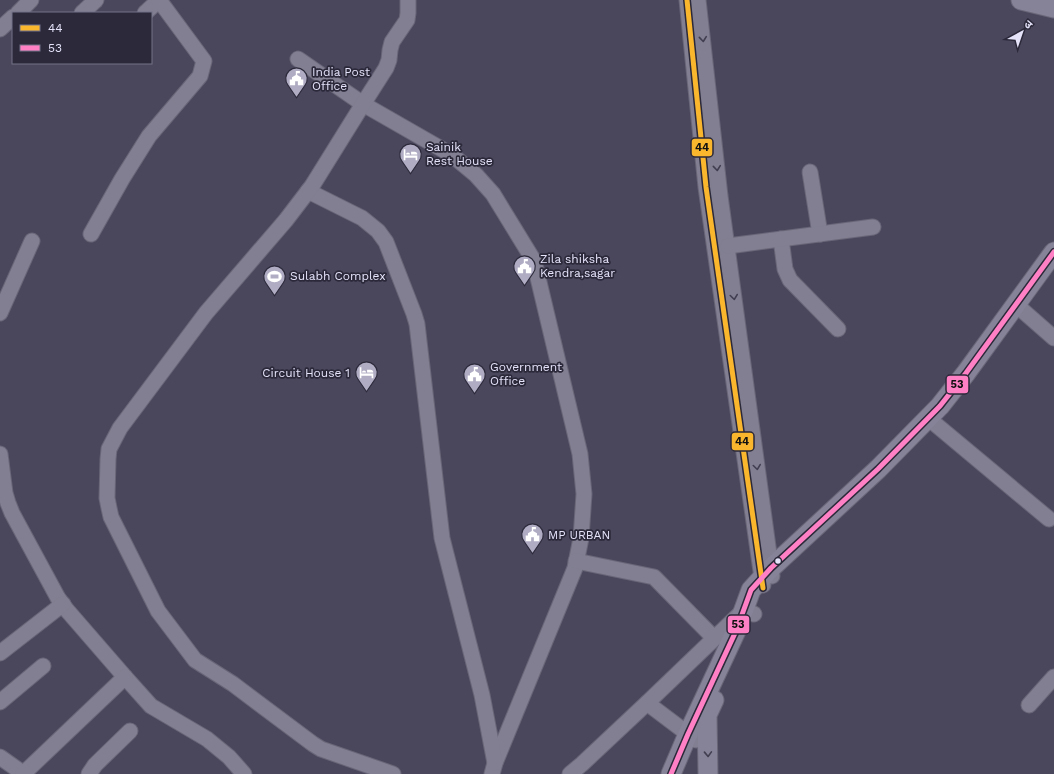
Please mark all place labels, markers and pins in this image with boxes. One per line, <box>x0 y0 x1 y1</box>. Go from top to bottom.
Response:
place label: India Post Office <box>312 65 370 93</box>
public building icon: India Post Office <box>284 66 310 99</box>
place label: Sainik Rest House <box>426 140 493 168</box>
hotel icon: Sainik Rest House <box>398 141 424 174</box>
place label: Zila shiksha Kendra,sagar <box>540 252 615 280</box>
public building icon: Zila shiksha Kendra,sagar <box>511 253 537 286</box>
sports icon: Sulabh Complex <box>262 263 288 296</box>
place label: Sulabh Complex <box>290 269 386 283</box>
hotel icon: Circuit House 1 <box>353 360 379 393</box>
place label: Government Office <box>490 360 562 388</box>
public building icon: Government Office <box>462 361 488 394</box>
place label: Circuit House 1 <box>262 366 350 380</box>
public building icon: MP URBAN <box>520 522 546 555</box>
place label: MP URBAN <box>548 528 610 542</box>
unlabelled marker <box>773 556 783 566</box>

